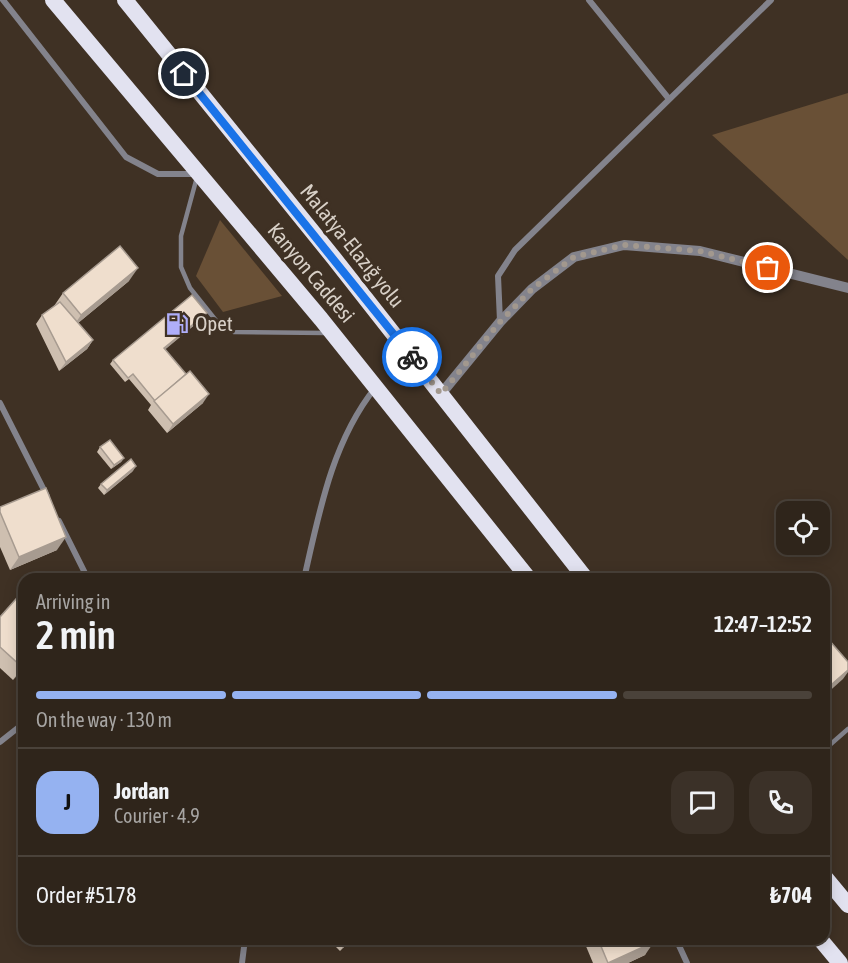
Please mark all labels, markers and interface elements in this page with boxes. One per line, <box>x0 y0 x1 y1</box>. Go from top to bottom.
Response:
pin <box>158 48 209 99</box>
icon: home <box>167 57 200 90</box>
street label: Malatya-Elazığ yolu <box>296 179 410 312</box>
street label: Kanyon Caddesi <box>263 218 360 327</box>
pin <box>742 242 793 293</box>
icon: bag <box>751 251 784 284</box>
fuel station icon: Opet <box>164 311 190 337</box>
place label: Opet <box>195 311 233 335</box>
courier <box>382 327 442 387</box>
icon: bike <box>396 341 429 374</box>
map controls <box>776 501 830 555</box>
button: locate <box>776 501 830 555</box>
text: Arriving in <box>36 590 110 613</box>
text: 12:47–12:52 <box>714 611 812 637</box>
text: 2 min <box>36 613 116 657</box>
text: On the way · 130 m <box>36 708 172 731</box>
button: chat <box>671 771 734 834</box>
button: phone <box>749 771 812 834</box>
text: Jordan <box>114 778 169 804</box>
text: J <box>64 789 71 815</box>
text: Courier · 4.9 <box>114 804 200 827</box>
text: Order #5178 <box>36 882 136 908</box>
text: ₺704 <box>770 882 812 908</box>

